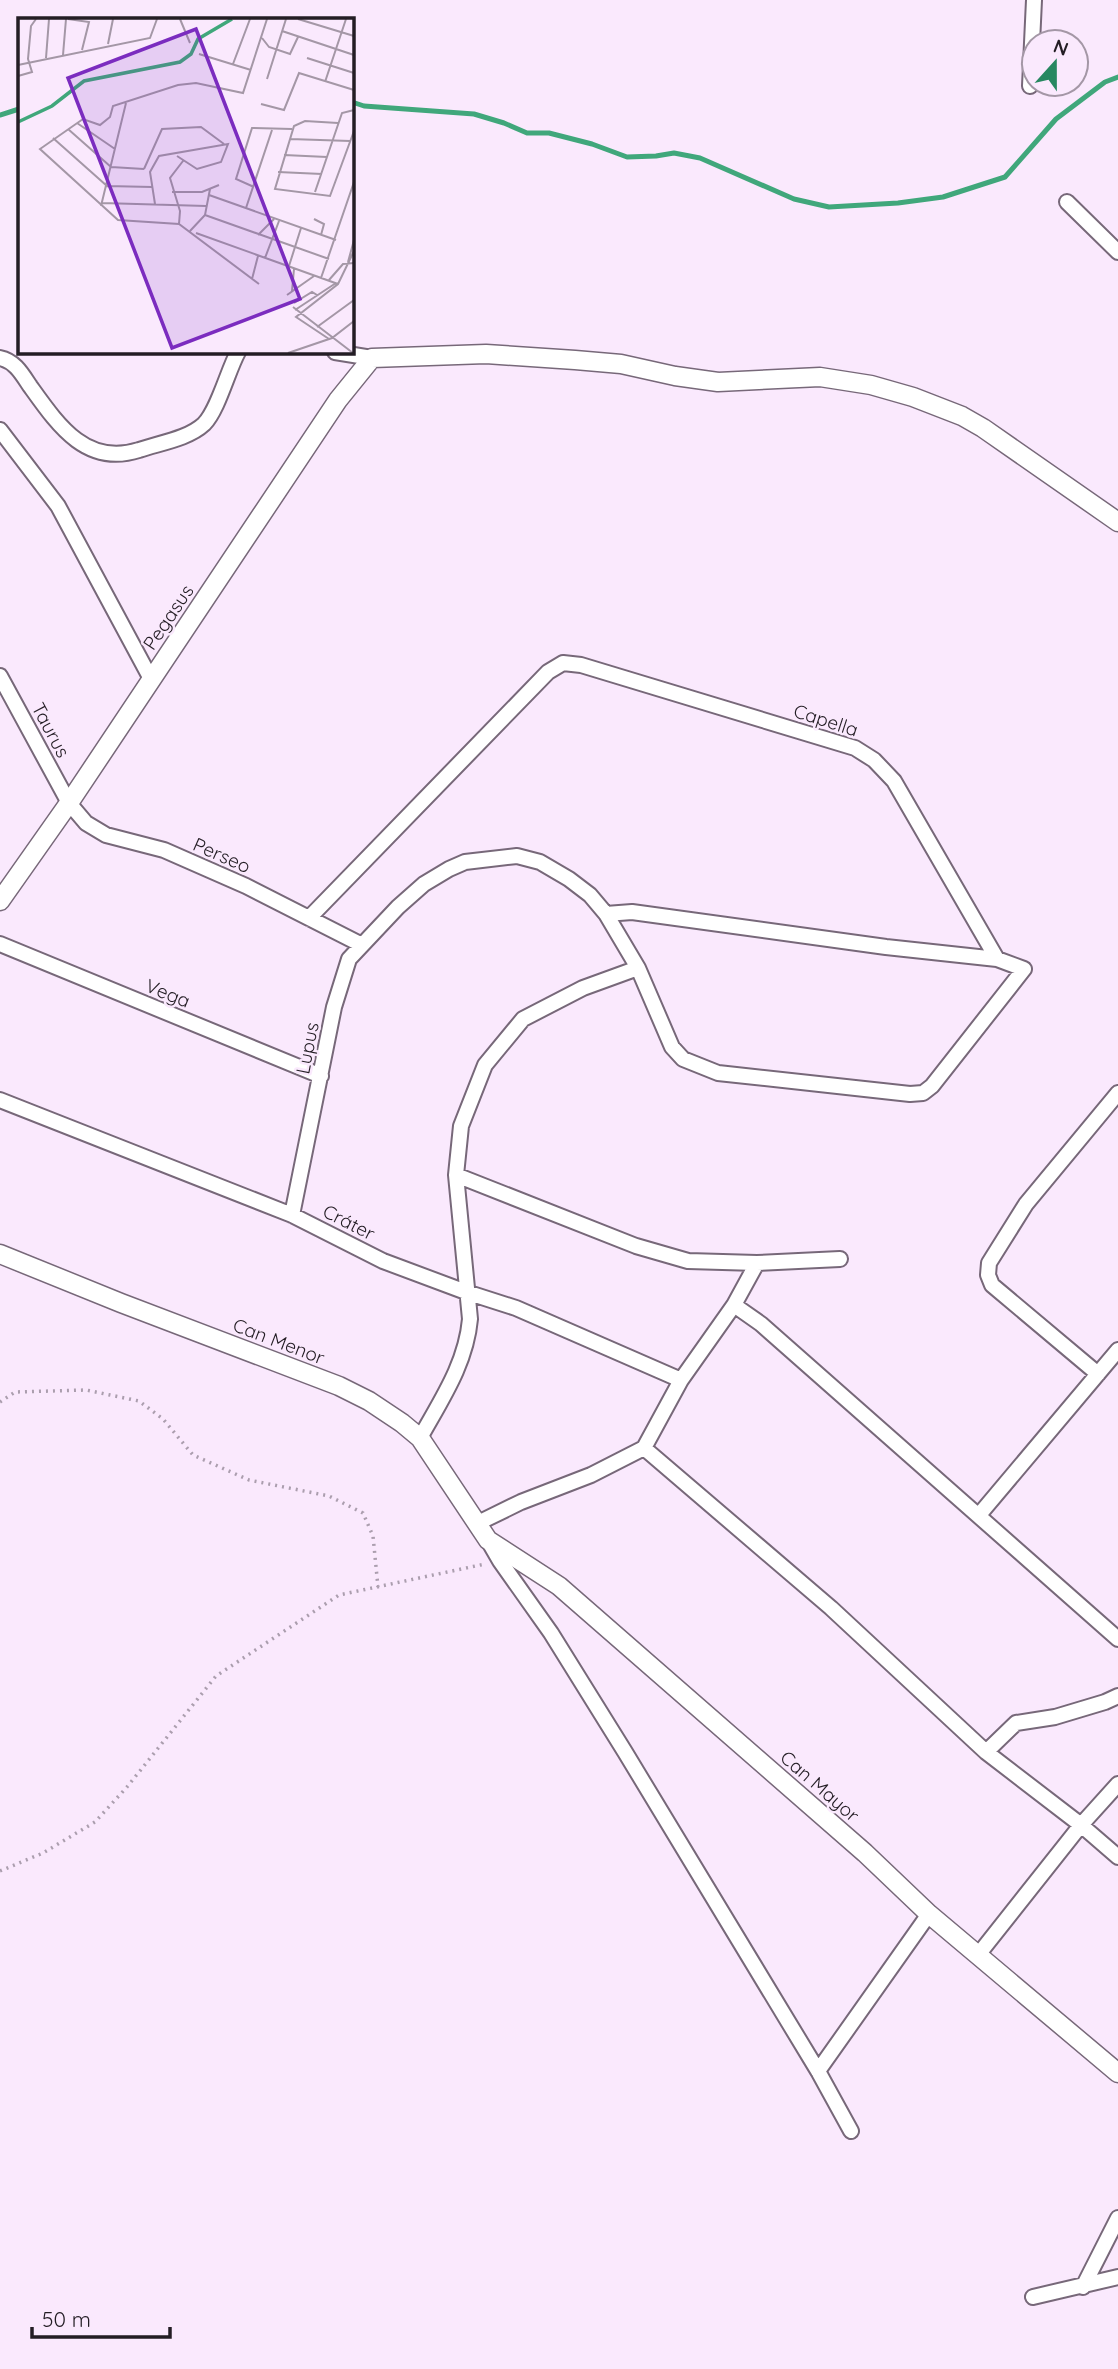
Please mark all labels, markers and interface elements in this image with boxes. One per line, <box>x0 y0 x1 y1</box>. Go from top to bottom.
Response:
inset map <box>18 18 354 354</box>
north arrow <box>1020 28 1090 98</box>
text: N <box>1050 33 1072 61</box>
street label: Pegasus <box>137 580 199 654</box>
street label: Taurus <box>27 698 75 762</box>
street label: Capella <box>791 698 861 742</box>
street label: Perseo <box>190 832 254 878</box>
street label: Vega <box>142 973 194 1013</box>
street label: Lupus <box>290 1020 324 1076</box>
street label: Cráter <box>319 1199 380 1246</box>
street label: Can Menor <box>230 1313 329 1370</box>
street label: Can Mayor <box>776 1745 865 1827</box>
scale bar <box>32 2296 170 2340</box>
text: 50 m <box>42 2306 91 2332</box>

